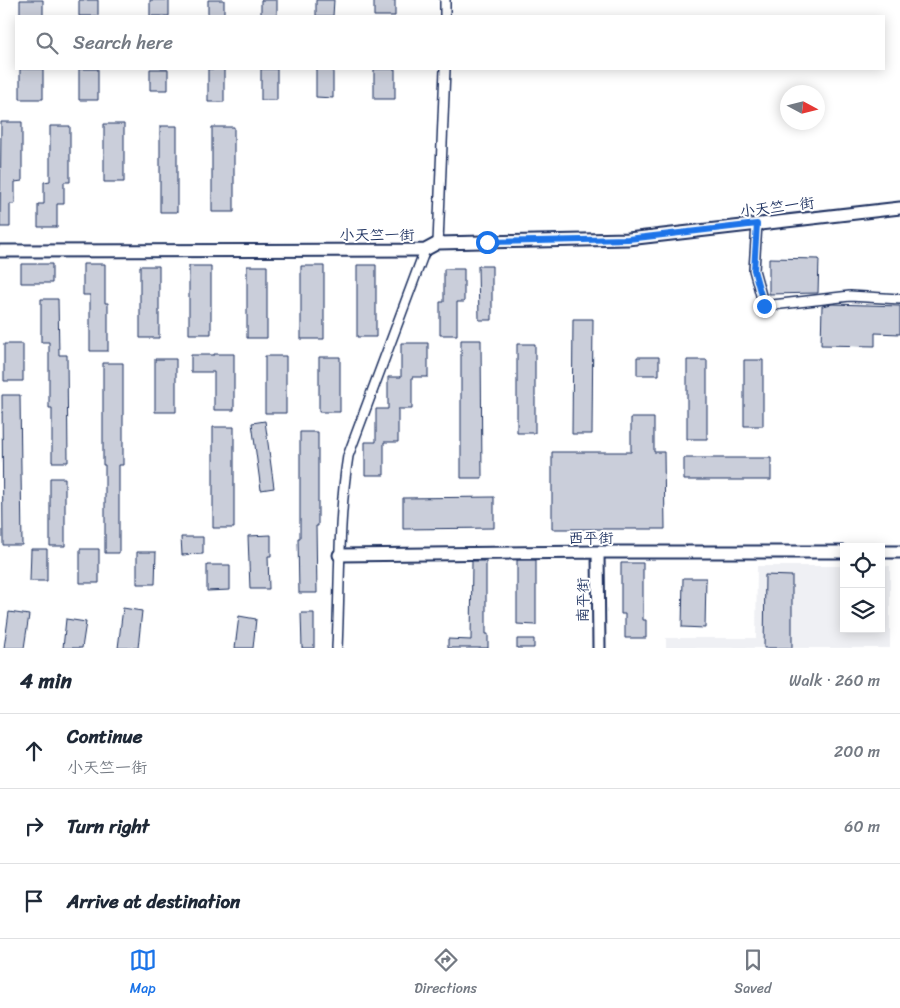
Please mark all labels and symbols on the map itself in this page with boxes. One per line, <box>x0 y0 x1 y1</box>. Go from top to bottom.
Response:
north arrow <box>780 85 825 130</box>
street label: 小天竺一街 <box>738 190 816 224</box>
street label: 小天竺一街 <box>339 222 415 248</box>
route start <box>476 231 499 254</box>
route end <box>753 295 776 318</box>
street label: 西平街 <box>568 525 614 551</box>
street label: 南平街 <box>570 577 596 623</box>

